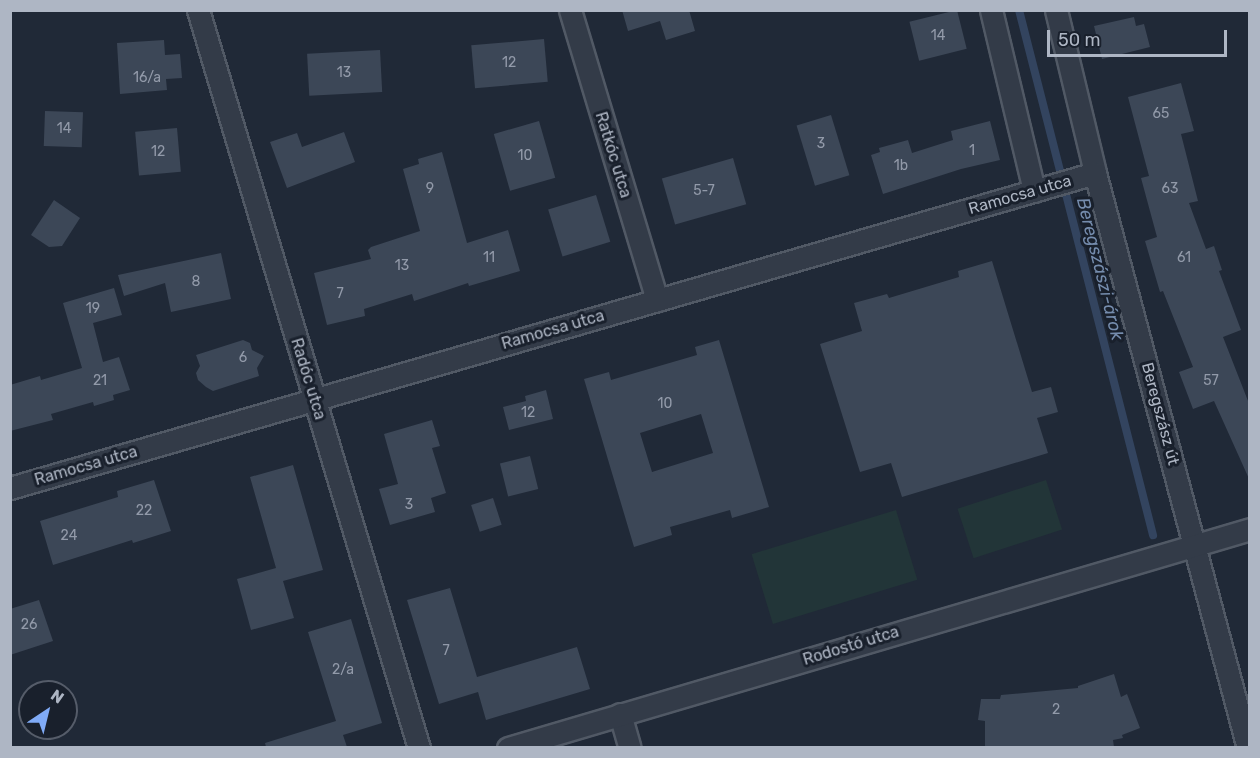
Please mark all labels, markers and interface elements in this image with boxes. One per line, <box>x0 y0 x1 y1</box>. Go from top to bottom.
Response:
scale bar <box>1050 18 1230 56</box>
house number: 14 <box>931 28 945 44</box>
text: 50 m <box>1058 29 1101 51</box>
house number: 12 <box>502 55 516 71</box>
house number: 13 <box>337 65 351 81</box>
house number: 16/a <box>133 70 161 86</box>
house number: 65 <box>1153 106 1169 122</box>
street label: Ratkóc utca <box>591 110 635 200</box>
house number: 14 <box>57 121 71 137</box>
house number: 3 <box>817 136 825 152</box>
house number: 1 <box>969 143 975 159</box>
house number: 12 <box>151 144 165 160</box>
house number: 10 <box>518 148 532 164</box>
house number: 1b <box>894 158 908 174</box>
street label: Ramocsa utca <box>966 171 1074 219</box>
house number: 9 <box>426 181 434 197</box>
house number: 63 <box>1162 181 1178 197</box>
house number: 5-7 <box>693 183 715 199</box>
water label: Beregszászi-árok <box>1072 195 1128 343</box>
house number: 11 <box>483 250 495 266</box>
house number: 61 <box>1177 250 1191 266</box>
house number: 13 <box>395 258 409 274</box>
house number: 8 <box>192 274 200 290</box>
house number: 7 <box>336 286 344 302</box>
house number: 19 <box>86 301 100 317</box>
street label: Ramocsa utca <box>499 306 607 354</box>
street label: Radóc utca <box>286 336 330 422</box>
house number: 6 <box>239 350 247 366</box>
street label: Beregszász út <box>1137 361 1183 467</box>
house number: 21 <box>93 373 107 389</box>
house number: 57 <box>1203 373 1219 389</box>
house number: 10 <box>658 396 672 412</box>
house number: 12 <box>521 405 535 421</box>
street label: Ramocsa utca <box>32 442 140 490</box>
house number: 3 <box>405 497 413 513</box>
house number: 22 <box>136 503 152 519</box>
house number: 24 <box>61 528 77 544</box>
house number: 26 <box>21 617 37 633</box>
street label: Rodostó utca <box>801 622 901 670</box>
house number: 7 <box>442 643 450 659</box>
house number: 2/a <box>332 662 354 678</box>
north arrow <box>18 680 78 740</box>
text: N <box>47 685 68 708</box>
house number: 2 <box>1052 702 1060 718</box>

